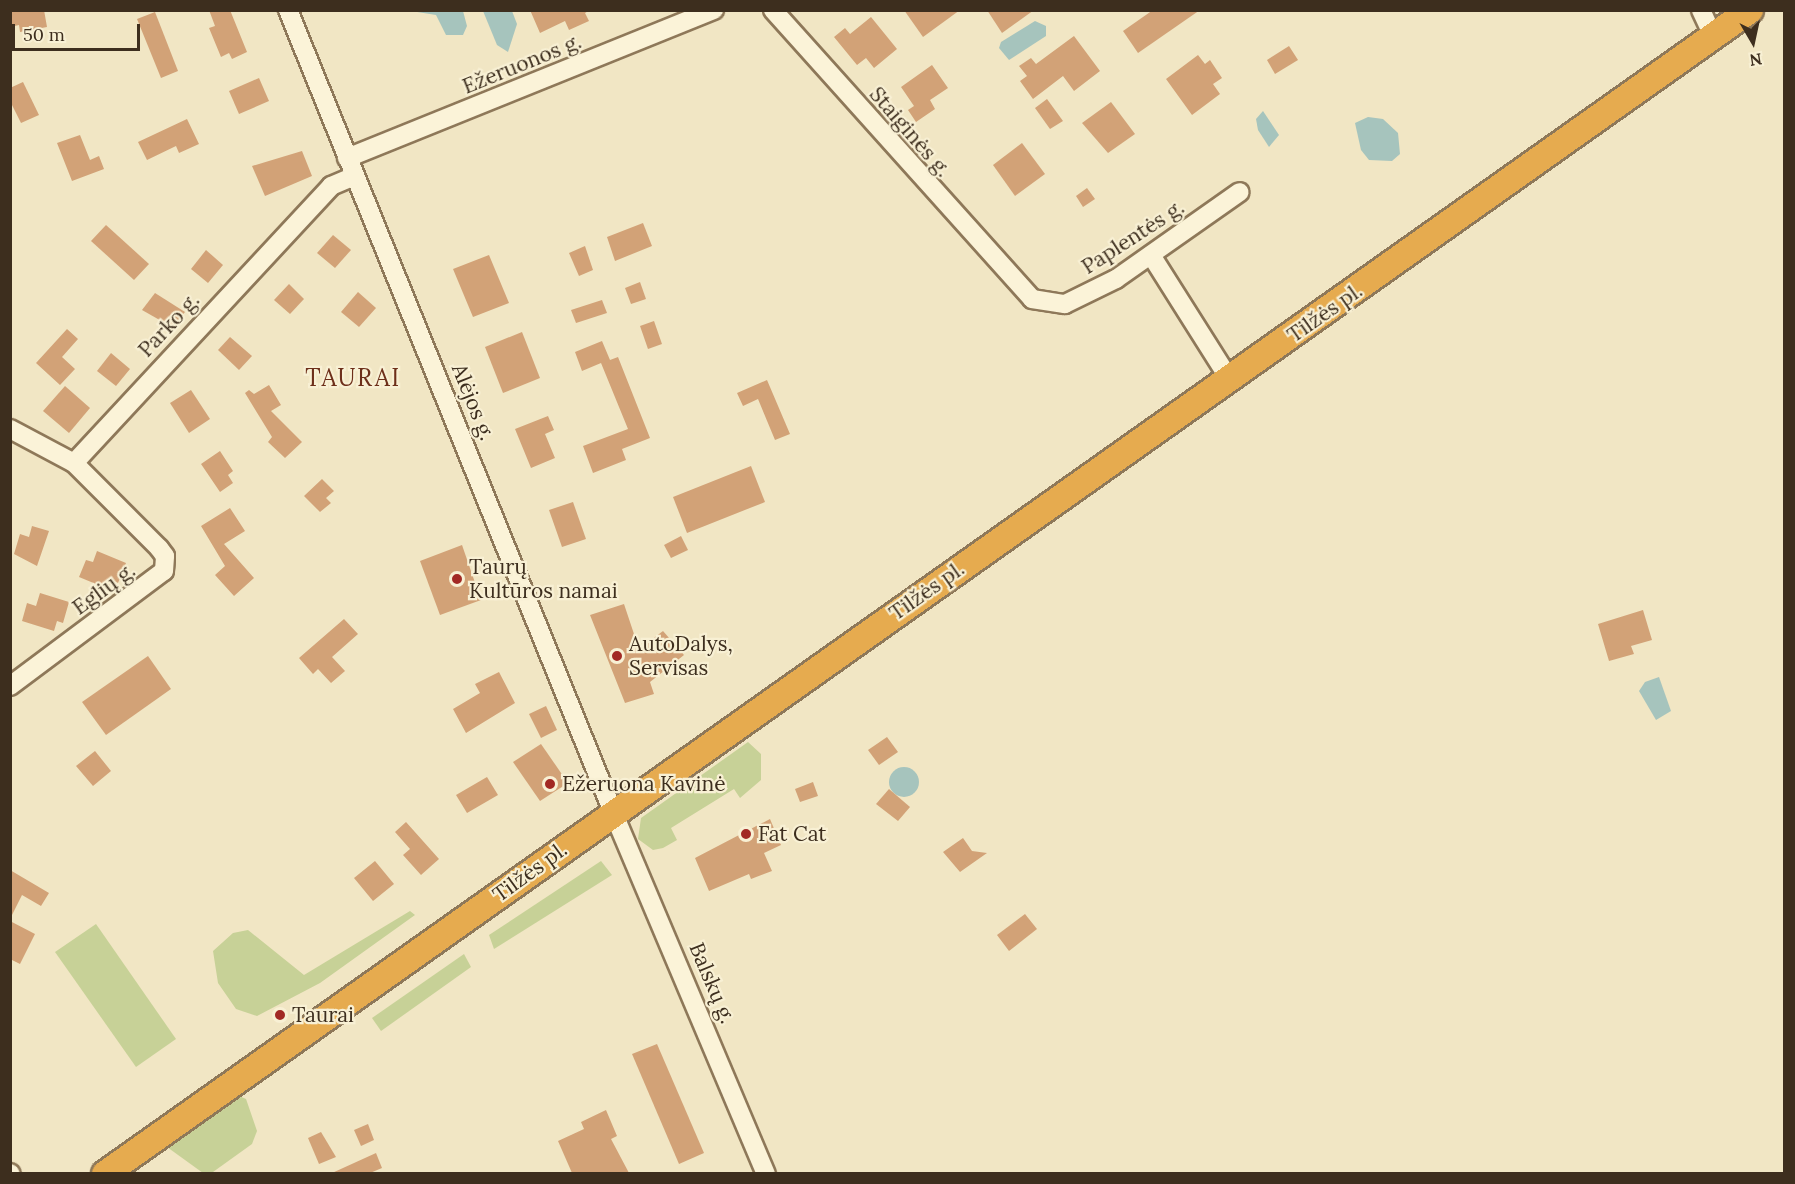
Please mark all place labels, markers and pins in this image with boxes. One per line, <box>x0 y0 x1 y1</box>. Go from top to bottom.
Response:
place label: Taurų Kultūros namai <box>469 554 618 604</box>
marker: Taurų Kultūros namai <box>450 572 464 586</box>
place label: AutoDalys, Servisas <box>629 631 733 681</box>
marker: AutoDalys, Servisas <box>610 649 624 663</box>
place label: Ežeruona Kavinė <box>562 771 726 797</box>
marker: Ežeruona Kavinė <box>543 777 557 791</box>
place label: Fat Cat <box>758 821 827 847</box>
marker: Fat Cat <box>739 827 753 841</box>
place label: Taurai <box>292 1002 354 1028</box>
marker: Taurai <box>273 1008 287 1022</box>

